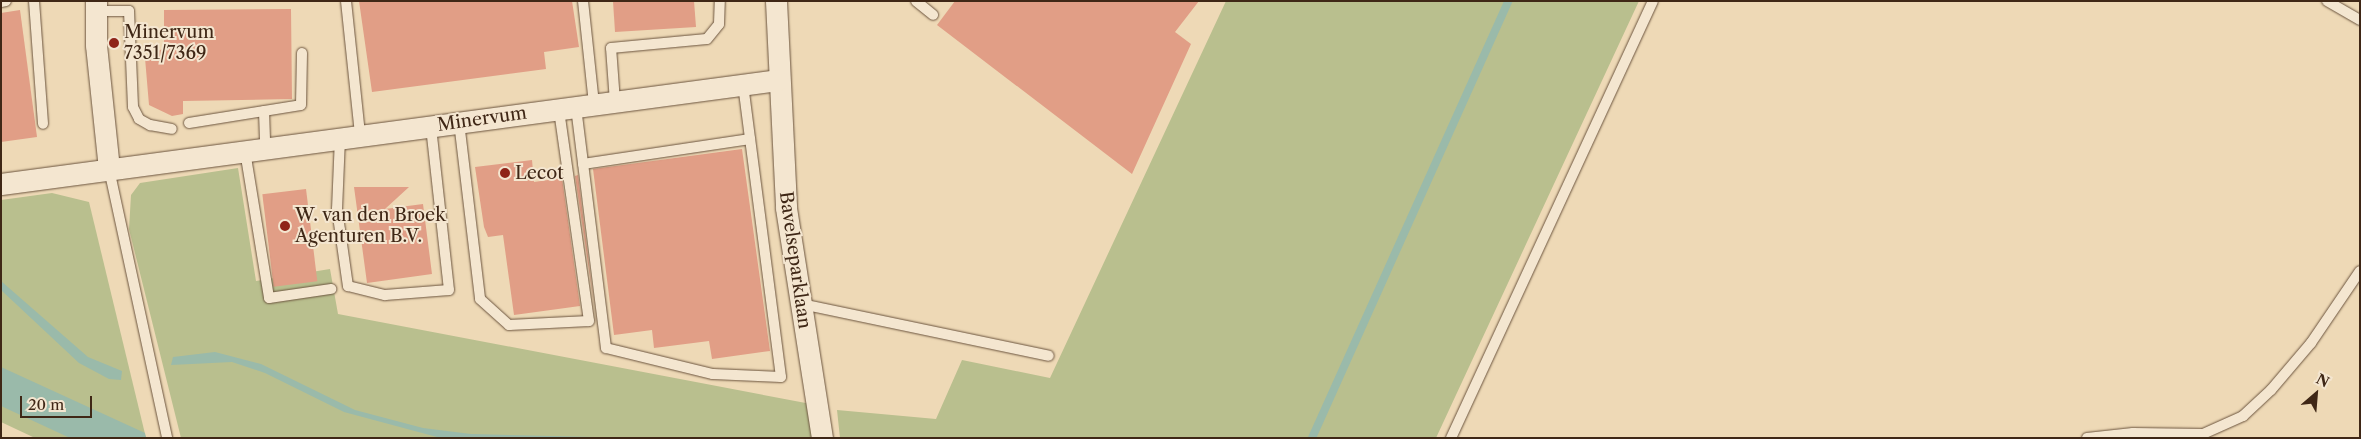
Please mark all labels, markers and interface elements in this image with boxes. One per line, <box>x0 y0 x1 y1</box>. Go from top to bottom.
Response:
place label: Minervum 7351/7369 <box>124 22 214 64</box>
marker: Minervum 7351/7369 <box>108 37 120 49</box>
street label: Minervum <box>436 102 528 136</box>
place label: Lecot <box>515 162 564 184</box>
marker: Lecot <box>499 167 511 179</box>
street label: Bavelseparklaan <box>775 190 815 330</box>
place label: W. van den Broek Agenturen B.V. <box>295 205 446 248</box>
marker: W. van den Broek Agenturen B.V. <box>279 220 291 232</box>
north arrow <box>2291 369 2341 419</box>
text: N <box>2313 370 2332 391</box>
scale bar <box>22 386 95 418</box>
text: 20 m <box>28 395 64 414</box>

